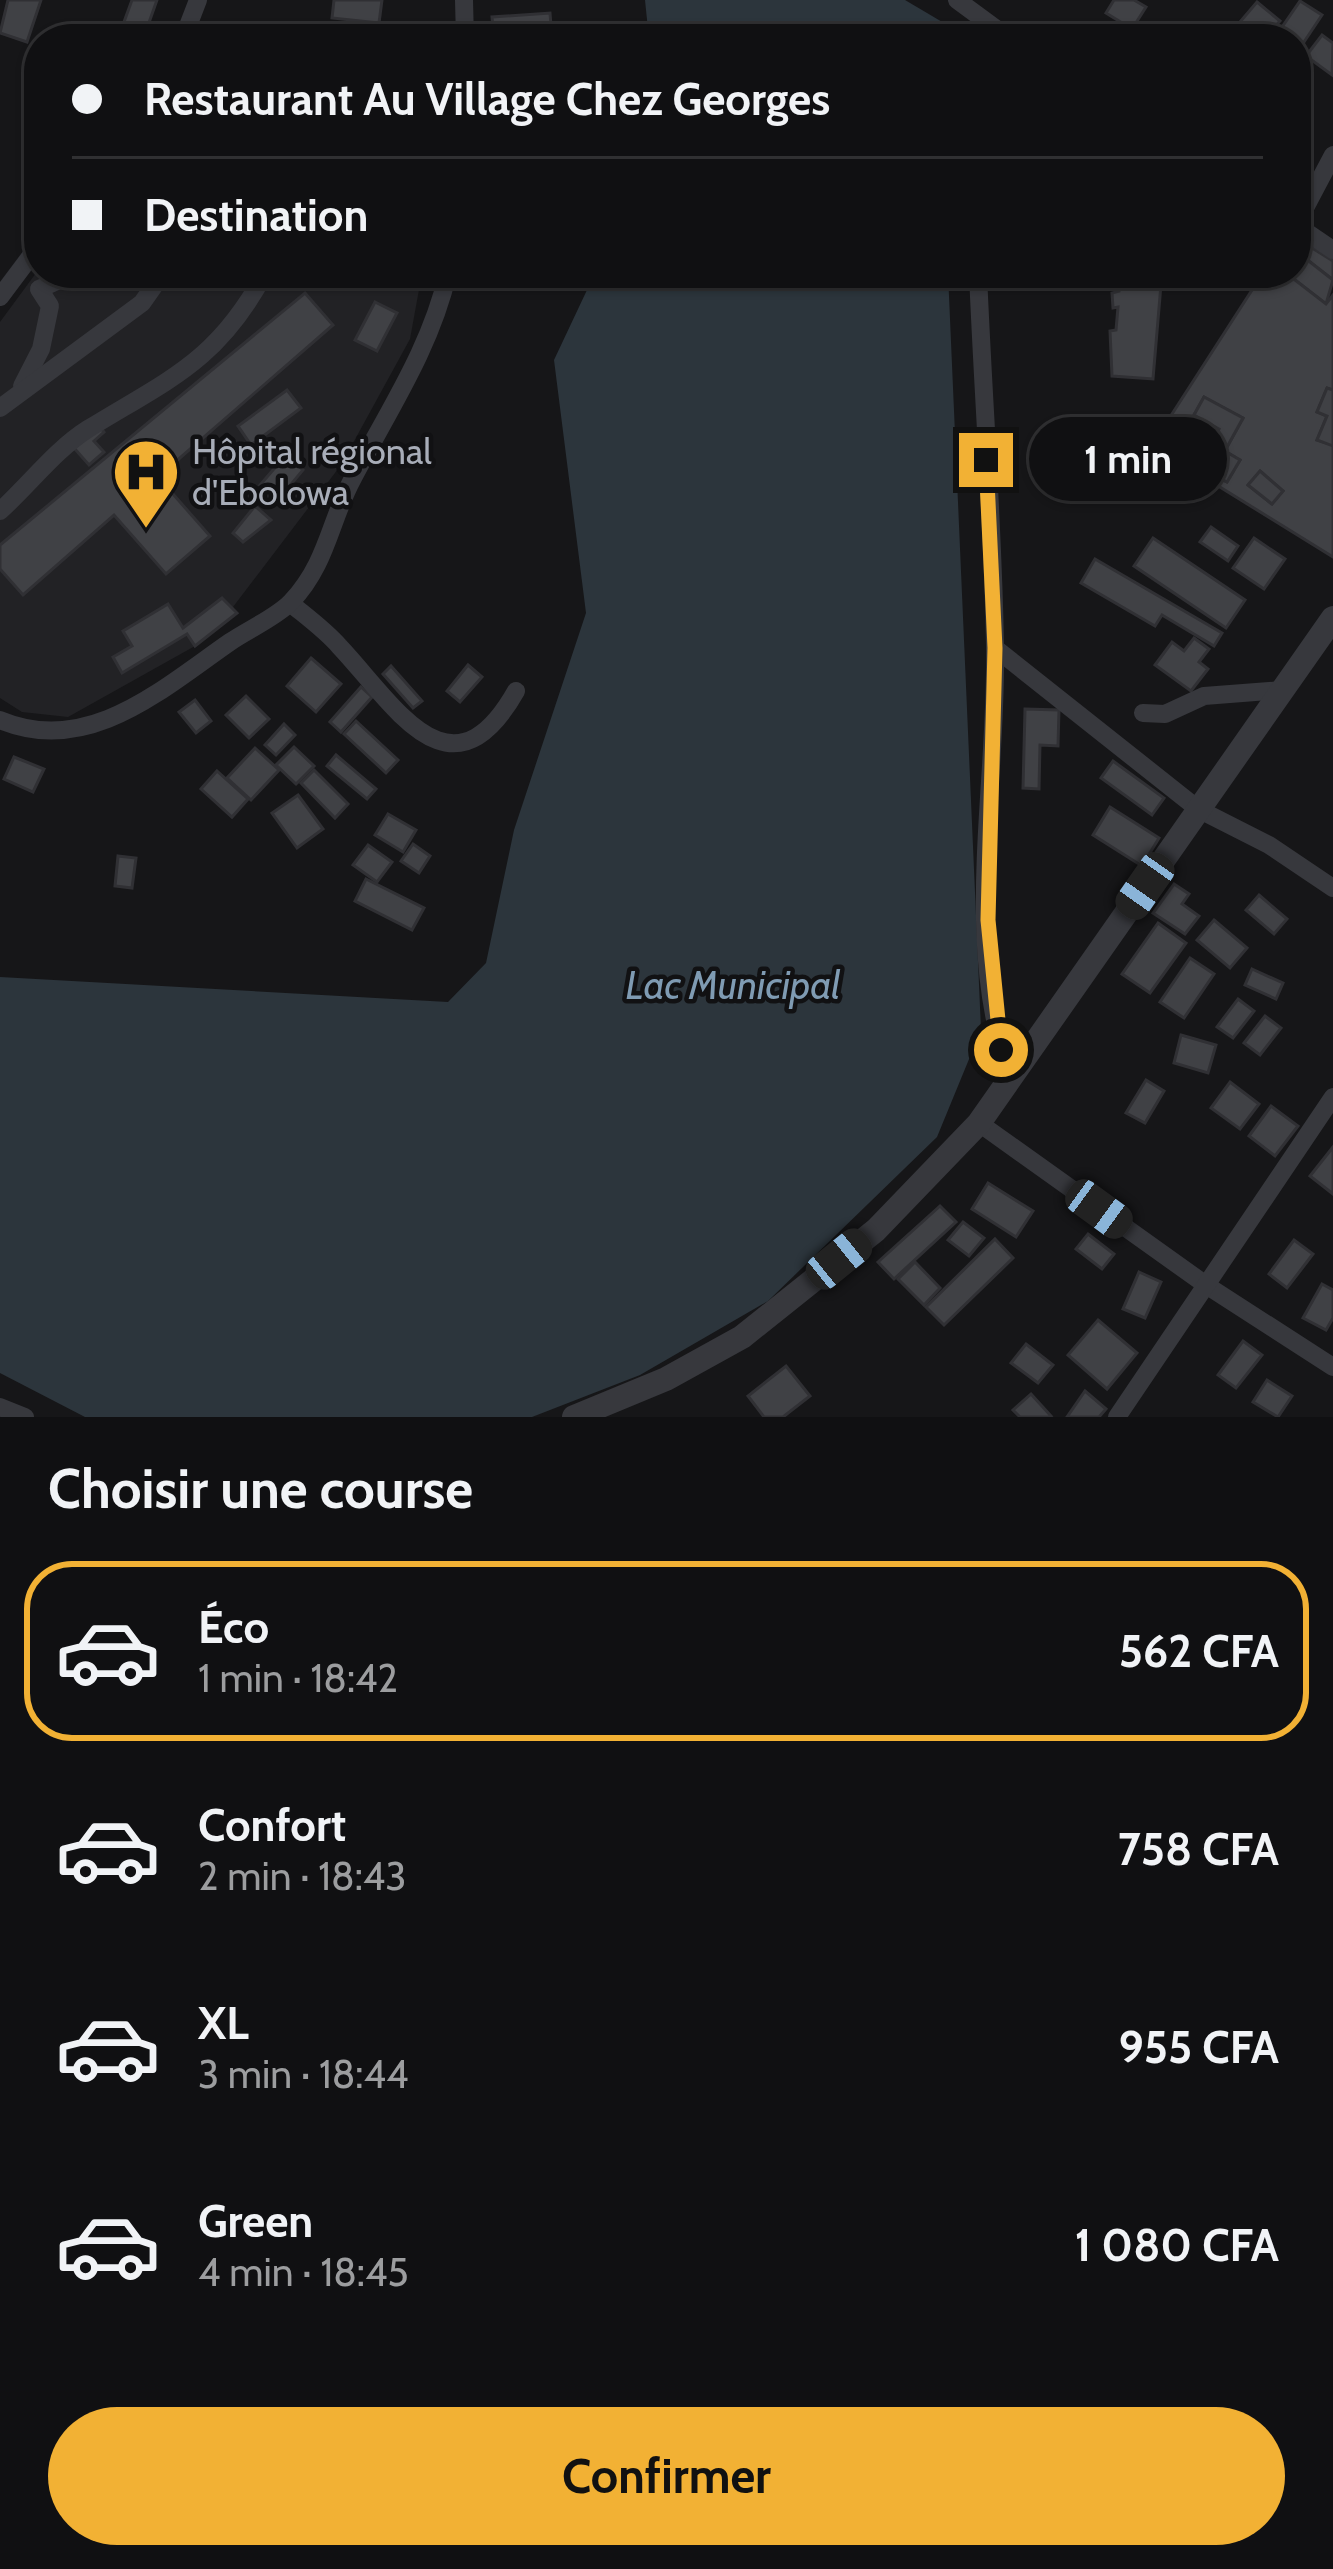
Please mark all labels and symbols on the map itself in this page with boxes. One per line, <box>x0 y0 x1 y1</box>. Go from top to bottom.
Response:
callout: 1 min <box>1028 418 1226 502</box>
place label: Hôpital régional d'Ebolowa <box>192 429 432 514</box>
route end <box>959 433 1013 487</box>
hospital icon: Hôpital régional d'Ebolowa <box>111 437 181 531</box>
car <box>1110 846 1180 926</box>
water label: Lac Municipal <box>626 961 840 1009</box>
route start <box>974 1023 1028 1077</box>
car <box>1059 1173 1139 1245</box>
car <box>800 1222 878 1296</box>

